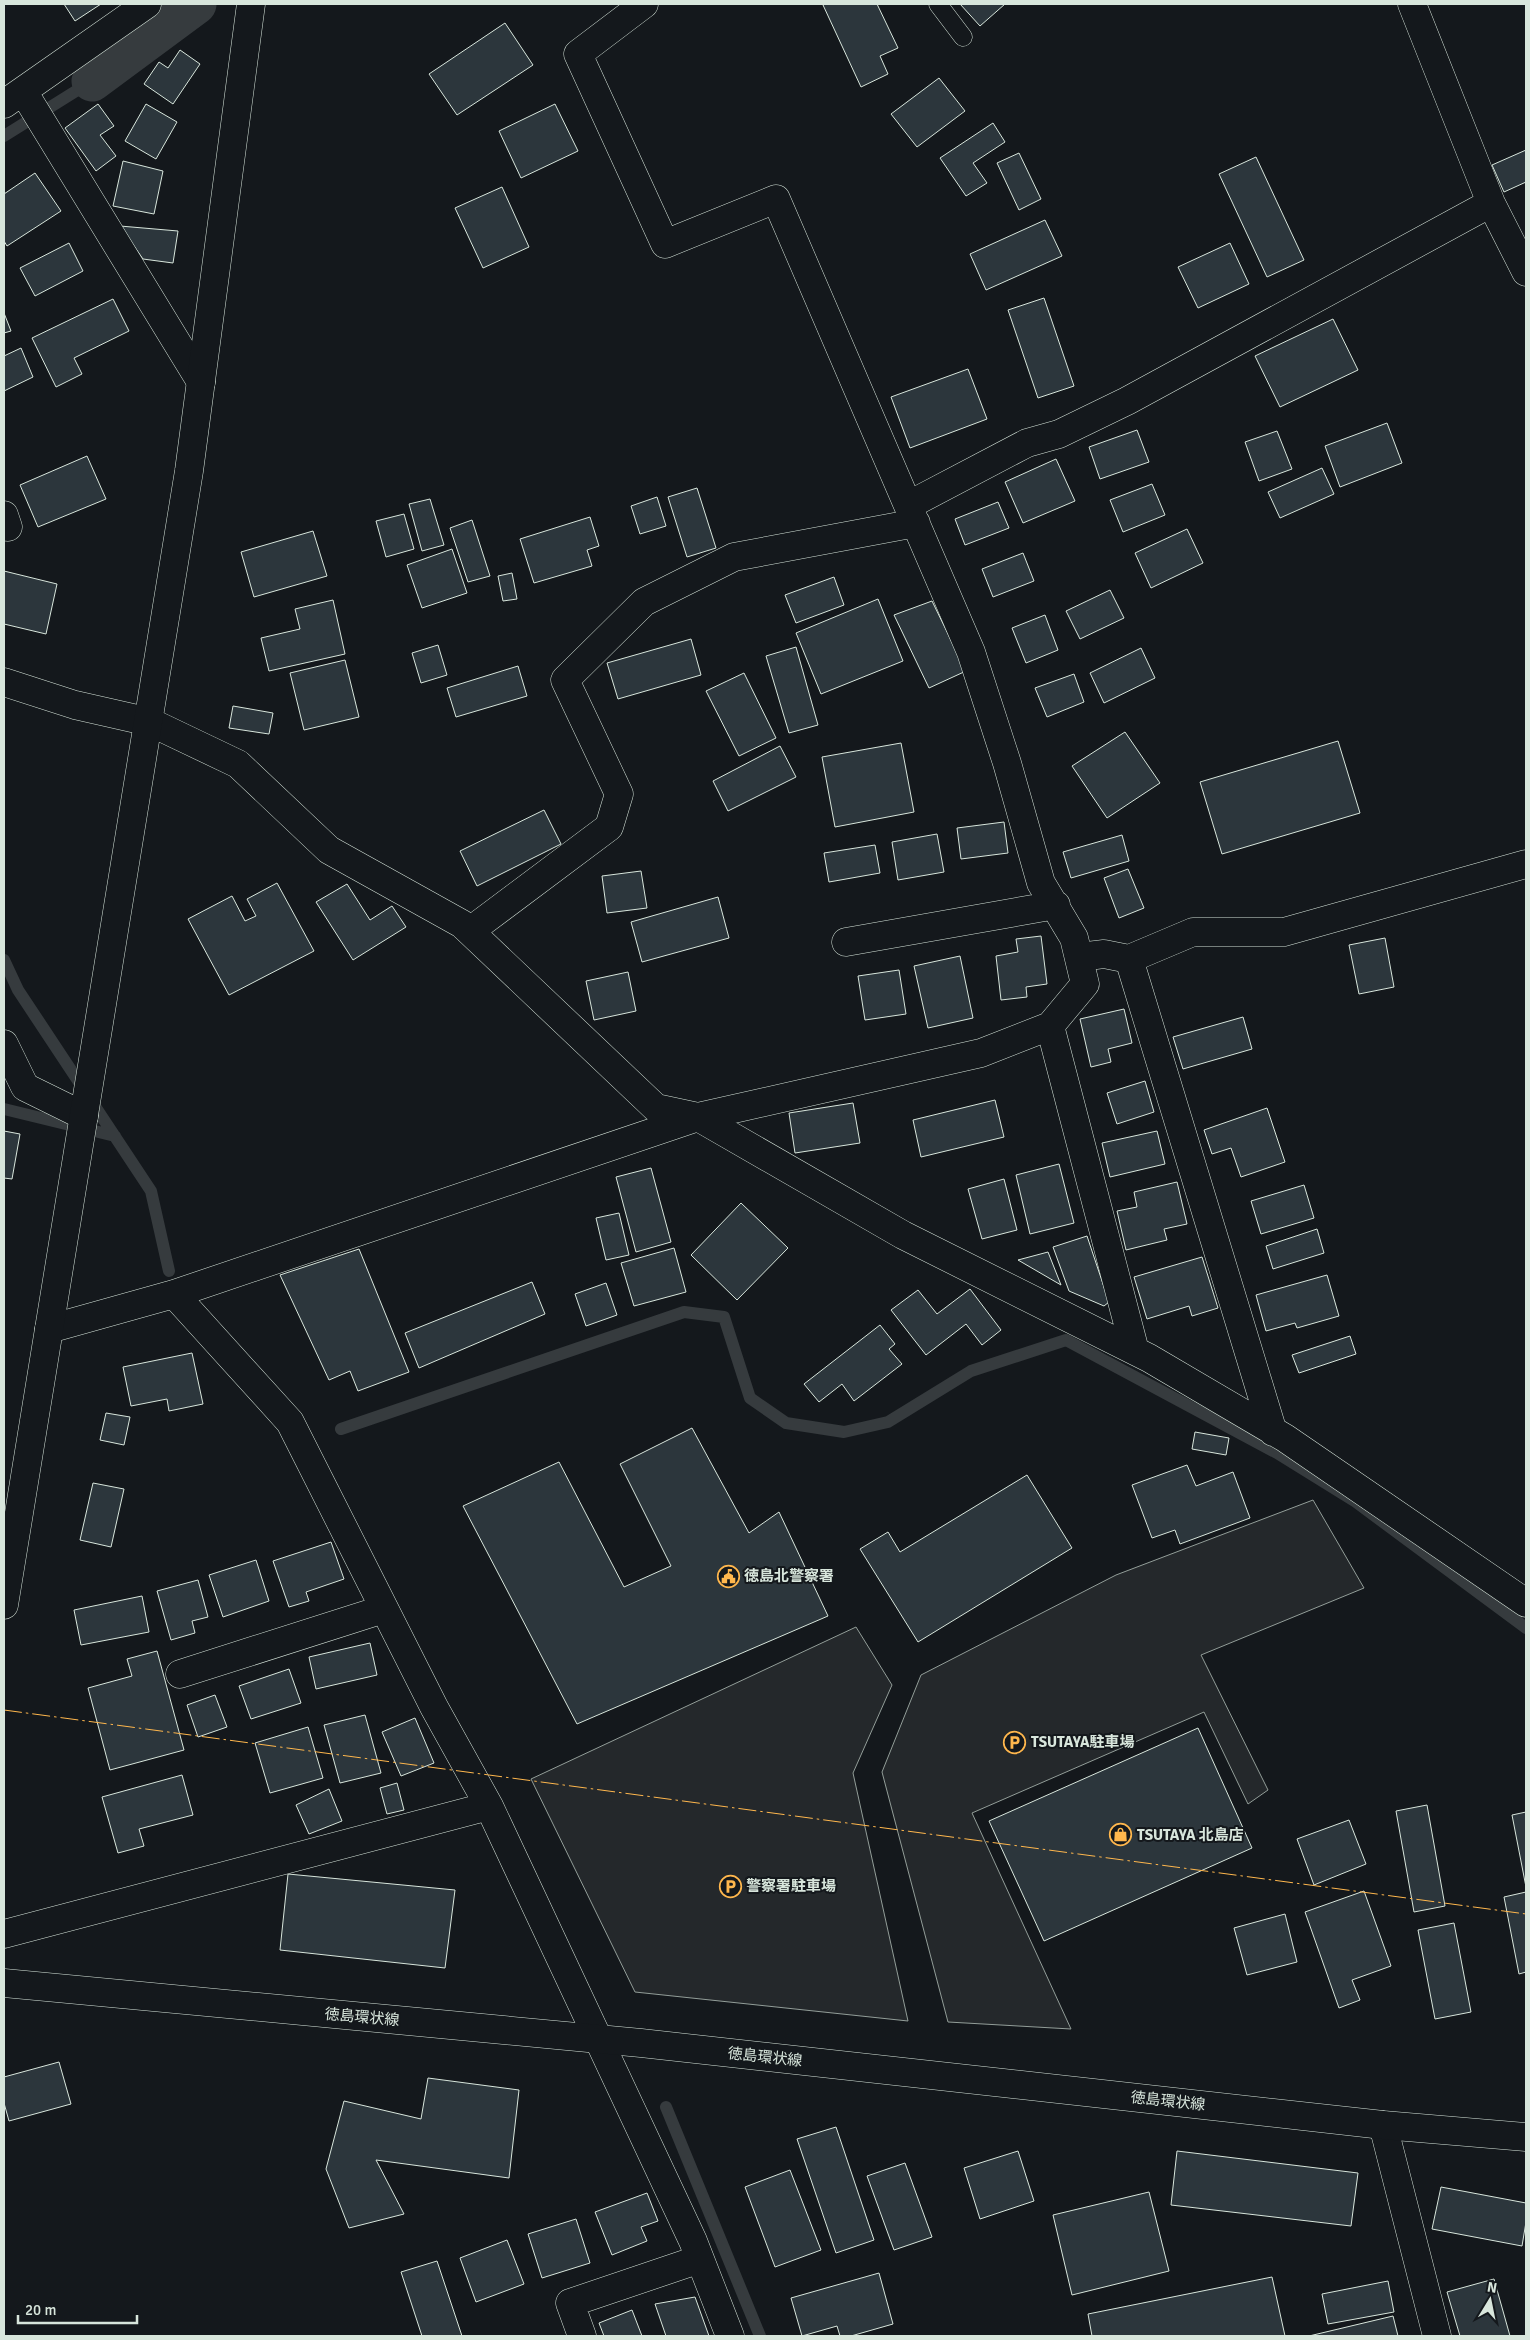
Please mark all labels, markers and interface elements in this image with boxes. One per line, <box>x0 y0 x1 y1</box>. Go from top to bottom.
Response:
public building icon: 徳島北警察署 <box>716 1564 740 1588</box>
place label: 徳島北警察署 <box>744 1567 834 1585</box>
parking icon: TSUTAYA駐車場 <box>1003 1730 1027 1754</box>
place label: TSUTAYA駐車場 <box>1031 1733 1135 1751</box>
shop icon: TSUTAYA 北島店 <box>1109 1823 1133 1847</box>
place label: TSUTAYA 北島店 <box>1137 1826 1244 1844</box>
parking icon: 警察署駐車場 <box>718 1874 742 1898</box>
place label: 警察署駐車場 <box>746 1877 836 1895</box>
street label: 徳島環状線 <box>324 2005 400 2029</box>
street label: 徳島環状線 <box>727 2044 803 2070</box>
street label: 徳島環状線 <box>1130 2088 1206 2114</box>
north arrow <box>1465 2275 1515 2325</box>
text: N <box>1486 2278 1498 2297</box>
scale bar <box>18 2292 136 2324</box>
text: 20 m <box>25 2301 56 2319</box>

